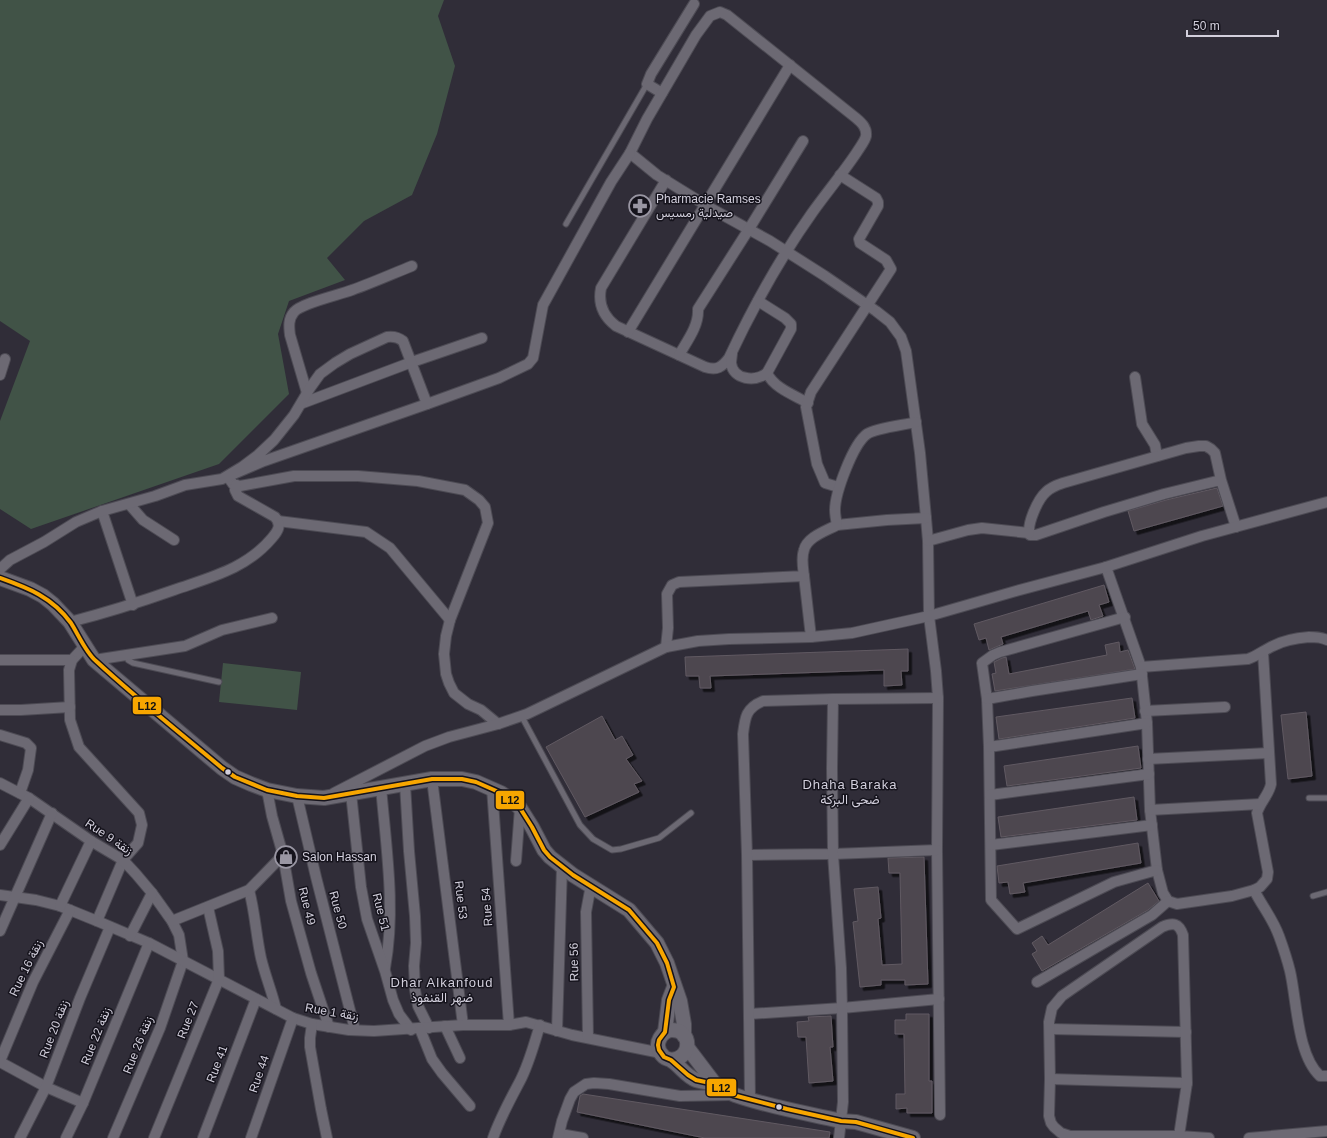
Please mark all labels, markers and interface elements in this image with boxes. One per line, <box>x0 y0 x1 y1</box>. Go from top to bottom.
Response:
scale bar <box>1187 12 1278 38</box>
text: 50 m <box>1193 19 1220 33</box>
place label: Pharmacie Ramses صيدلية رمسيس <box>656 192 761 221</box>
pharmacy icon: Pharmacie Ramses صيدلية رمسيس <box>627 193 653 219</box>
line badge: L12 <box>132 696 162 715</box>
text: L12 <box>138 700 156 712</box>
unlabelled marker <box>223 767 233 777</box>
district label: Dhaha Baraka ضحى البركة <box>802 777 898 808</box>
line badge: L12 <box>495 790 525 810</box>
text: L12 <box>501 794 519 806</box>
street label: Rue 9 زنقة <box>82 816 135 859</box>
shop icon: Salon Hassan <box>273 844 299 870</box>
place label: Salon Hassan <box>302 850 377 864</box>
street label: Rue 53 <box>452 880 470 920</box>
street label: Rue 49 <box>296 886 319 927</box>
street label: Rue 54 <box>479 887 495 927</box>
street label: Rue 50 <box>326 889 350 931</box>
street label: Rue 51 <box>370 892 393 933</box>
street label: Rue 16 زنقة <box>6 938 47 999</box>
street label: Rue 56 <box>567 942 581 981</box>
district label: Dhar Alkanfoud ضهر القنفوذ <box>391 975 493 1006</box>
street label: Rue 20 زنقة <box>37 998 72 1060</box>
street label: Rue 27 <box>174 999 202 1041</box>
street label: Rue 1 زنقة <box>304 1000 360 1025</box>
street label: Rue 22 زنقة <box>78 1005 115 1067</box>
street label: Rue 26 زنقة <box>120 1014 157 1076</box>
street label: Rue 41 <box>204 1043 231 1085</box>
street label: Rue 44 <box>246 1053 272 1095</box>
line badge: L12 <box>706 1078 737 1097</box>
text: L12 <box>712 1082 730 1094</box>
unlabelled marker <box>774 1102 784 1112</box>

